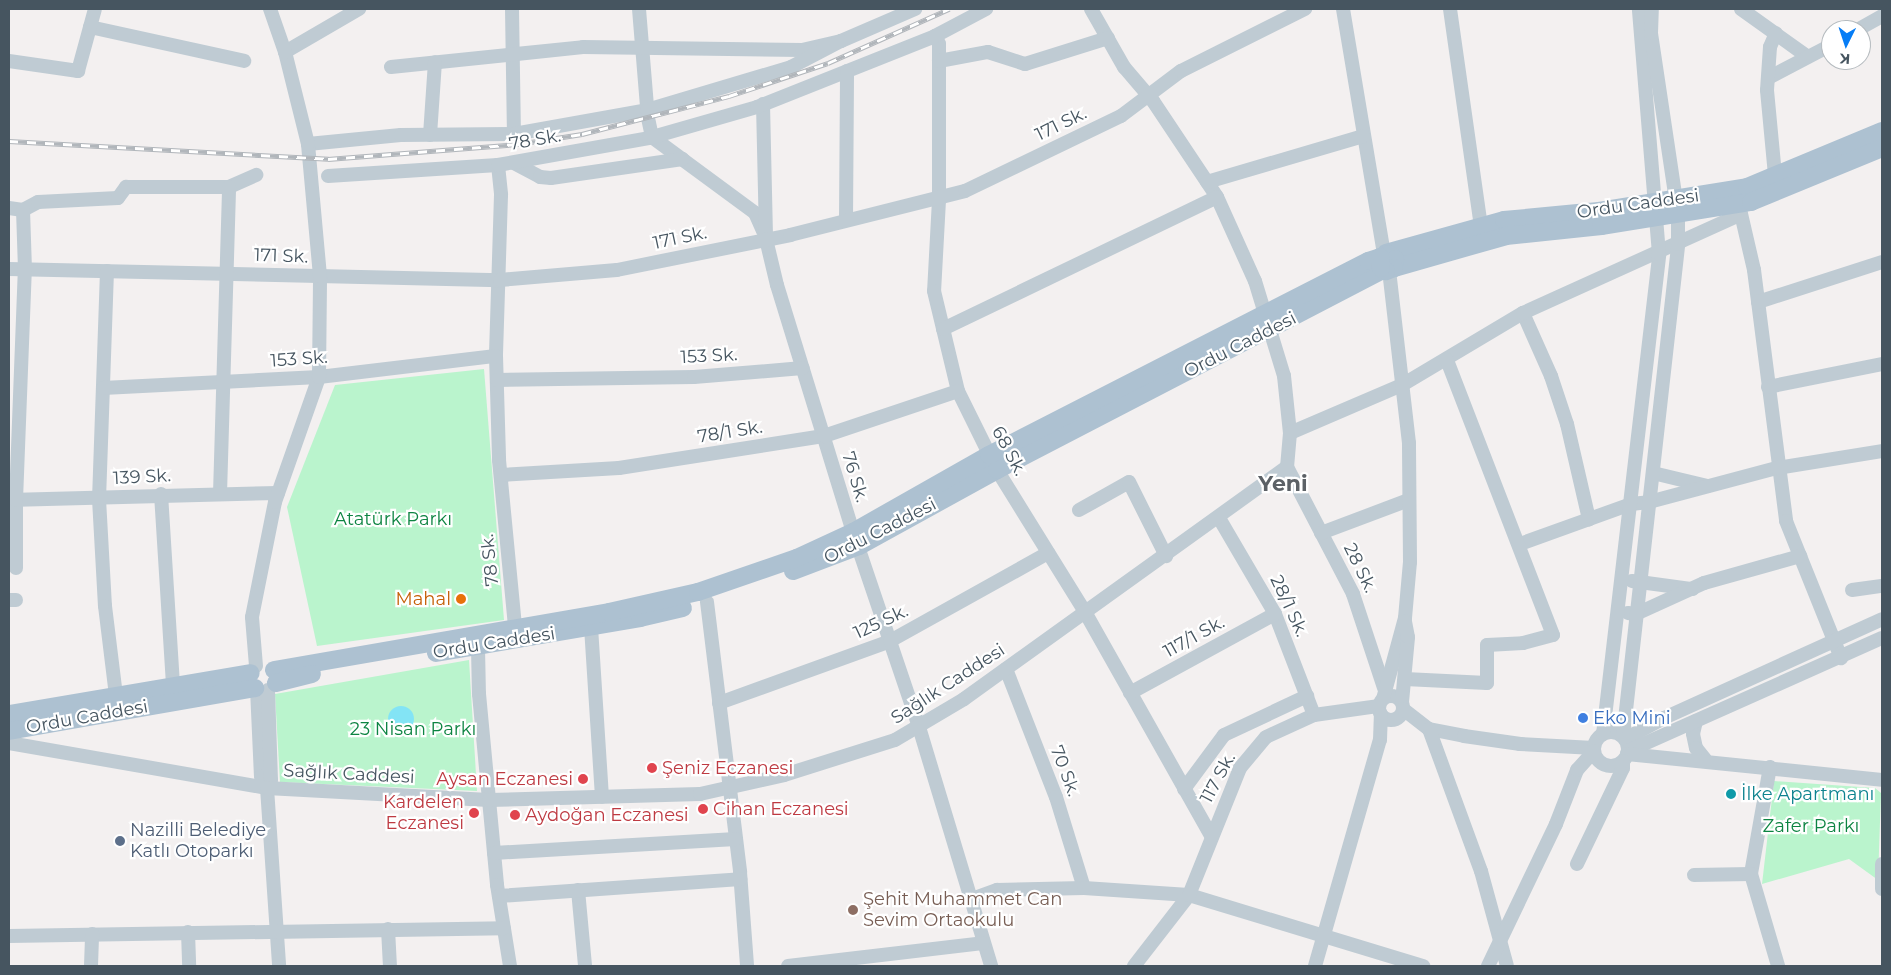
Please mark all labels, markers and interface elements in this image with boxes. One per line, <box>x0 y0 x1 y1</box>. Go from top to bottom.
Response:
north arrow <box>1821 20 1871 70</box>
text: K <box>1839 50 1851 68</box>
street label: 171 Sk. <box>1032 102 1090 146</box>
street label: 78 Sk. <box>507 125 563 155</box>
street label: Ordu Caddesi <box>1575 185 1701 223</box>
street label: 171 Sk. <box>651 222 709 254</box>
street label: 171 Sk. <box>253 244 309 268</box>
street label: Ordu Caddesi <box>1180 307 1300 383</box>
street label: 153 Sk. <box>680 344 738 368</box>
street label: 153 Sk. <box>270 346 328 372</box>
street label: 78/1 Sk. <box>696 416 764 448</box>
street label: 68 Sk. <box>987 423 1031 479</box>
street label: 76 Sk. <box>837 449 873 505</box>
street label: 139 Sk. <box>112 465 172 489</box>
district label: Yeni <box>1258 471 1308 497</box>
street label: Ordu Caddesi <box>820 493 940 569</box>
park label: Atatürk Parkı <box>334 508 452 530</box>
street label: 78 Sk. <box>477 533 503 587</box>
street label: 28 Sk. <box>1339 540 1381 596</box>
street label: 28/1 Sk. <box>1265 572 1313 640</box>
place label: Mahal <box>396 588 451 610</box>
marker: Mahal <box>455 593 467 605</box>
street label: 125 Sk. <box>850 600 912 644</box>
street label: 117/1 Sk. <box>1160 611 1228 663</box>
street label: Ordu Caddesi <box>431 623 557 663</box>
street label: Sağlık Caddesi <box>887 639 1009 729</box>
street label: Ordu Caddesi <box>24 696 150 738</box>
place label: Eko Mini <box>1593 707 1670 729</box>
marker: Eko Mini <box>1577 712 1589 724</box>
park label: 23 Nisan Parkı <box>350 718 476 740</box>
street label: 70 Sk. <box>1045 743 1085 799</box>
street label: 117 Sk. <box>1196 749 1240 807</box>
place label: Şeniz Eczanesi <box>662 757 793 779</box>
street label: Sağlık Caddesi <box>283 760 415 788</box>
marker: Şeniz Eczanesi <box>646 762 658 774</box>
place label: Aysan Eczanesi <box>436 768 573 790</box>
marker: Aysan Eczanesi <box>577 773 589 785</box>
place label: İlke Apartmanı <box>1741 783 1874 805</box>
marker: İlke Apartmanı <box>1725 788 1737 800</box>
place label: Kardelen Eczanesi <box>383 792 464 834</box>
place label: Cihan Eczanesi <box>713 798 849 820</box>
marker: Cihan Eczanesi <box>697 803 709 815</box>
place label: Aydoğan Eczanesi <box>525 804 689 826</box>
marker: Kardelen Eczanesi <box>468 807 480 819</box>
marker: Aydoğan Eczanesi <box>509 809 521 821</box>
park label: Zafer Parkı <box>1763 815 1859 837</box>
place label: Nazilli Belediye Katlı Otoparkı <box>130 820 266 862</box>
marker: Nazilli Belediye Katlı Otoparkı <box>114 835 126 847</box>
place label: Şehit Muhammet Can Sevim Ortaokulu <box>863 889 1062 932</box>
marker: Şehit Muhammet Can Sevim Ortaokulu <box>847 904 859 916</box>

